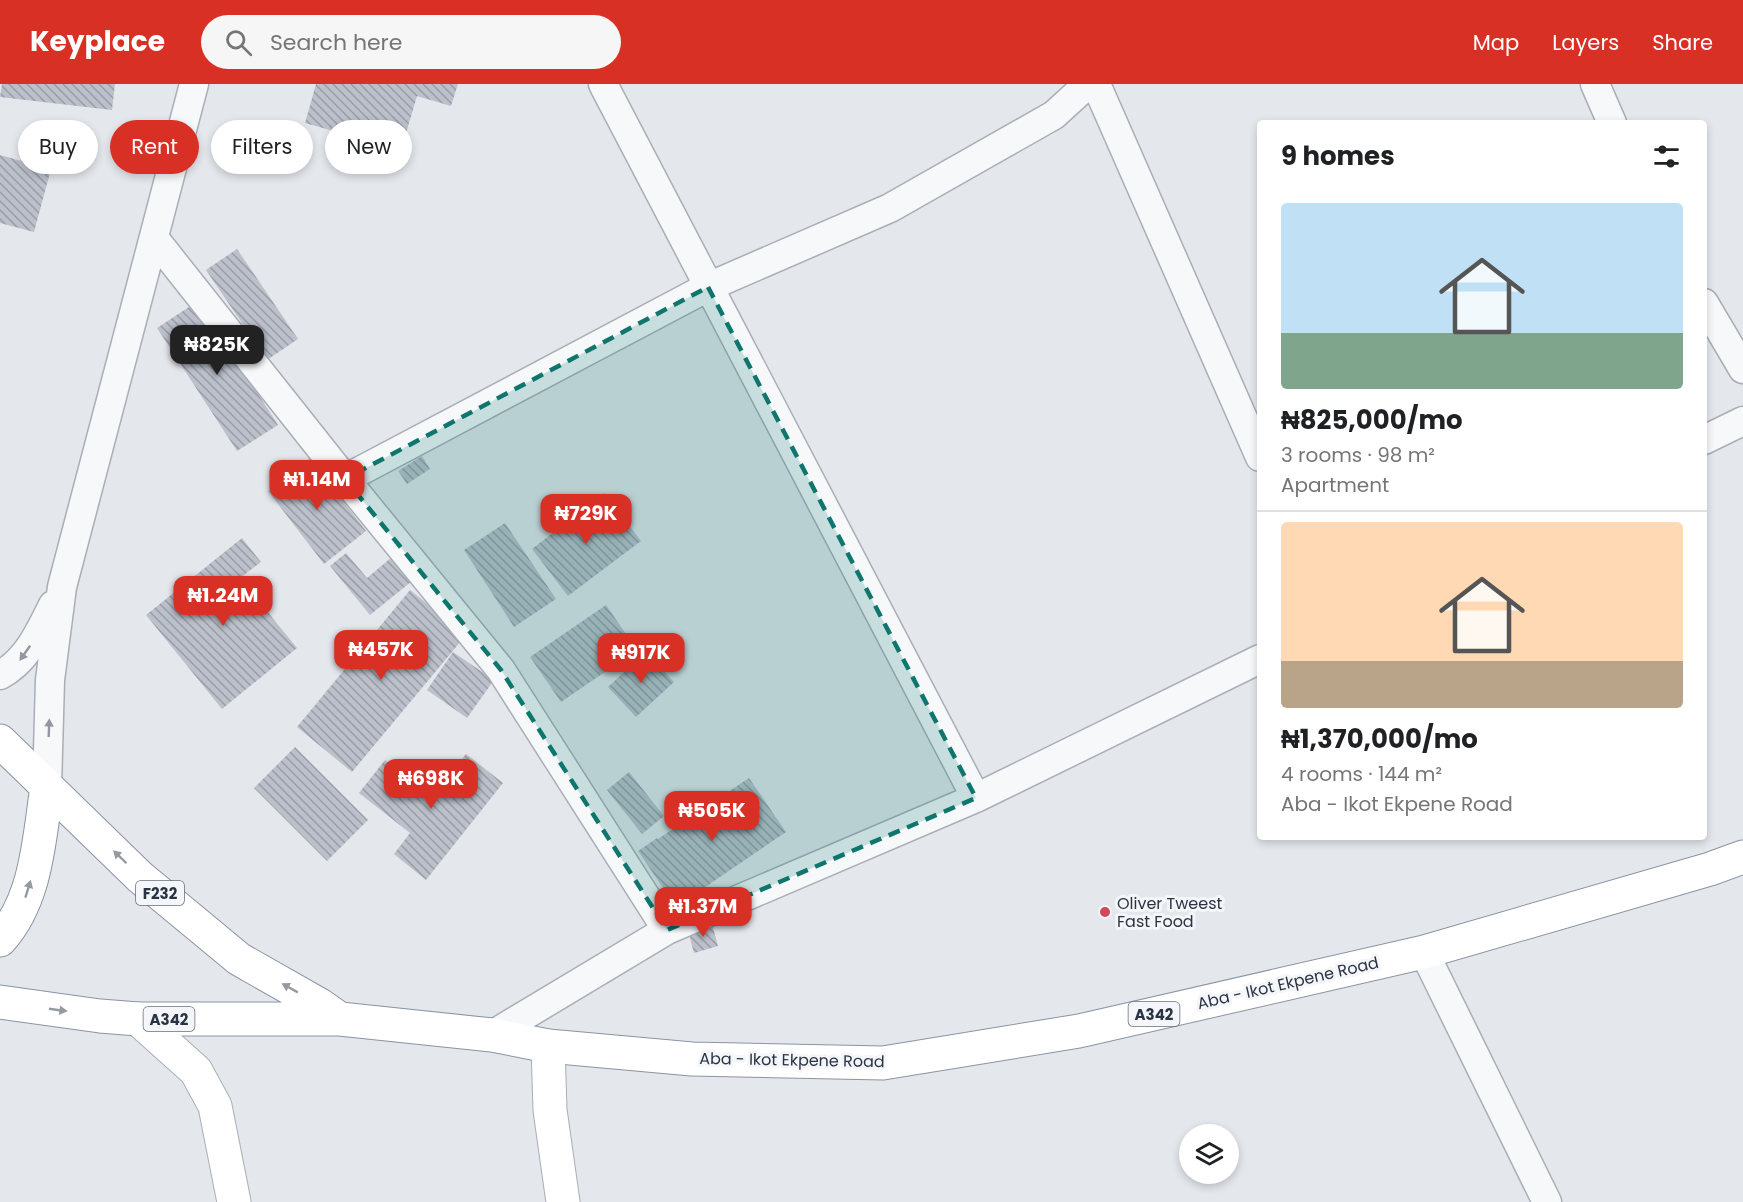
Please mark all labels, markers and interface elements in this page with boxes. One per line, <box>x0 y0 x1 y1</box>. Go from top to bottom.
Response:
search box <box>201 15 621 69</box>
text: Keyplace <box>30 22 165 61</box>
icon: search <box>222 26 255 59</box>
text: Search here <box>270 27 402 58</box>
text: Map <box>1473 28 1519 57</box>
text: Layers <box>1552 28 1619 57</box>
text: Share <box>1652 28 1713 57</box>
chip: Buy <box>18 120 98 174</box>
chip: Rent <box>110 120 199 174</box>
chip: Filters <box>211 120 313 174</box>
chip: New <box>325 120 412 174</box>
text: 9 homes <box>1281 138 1395 174</box>
icon: filters <box>1650 140 1683 173</box>
icon: home <box>1428 242 1536 350</box>
pin: ₦825K <box>175 325 259 376</box>
text: ₦825K <box>184 330 250 358</box>
text: ₦825,000/mo <box>1281 402 1463 438</box>
text: 3 rooms · 98 m² <box>1281 441 1435 469</box>
pin: ₦1.14M <box>268 460 366 511</box>
text: ₦1.14M <box>283 465 351 493</box>
text: Apartment <box>1281 471 1389 499</box>
pin: ₦729K <box>544 494 628 545</box>
text: ₦729K <box>555 499 617 527</box>
icon: home <box>1428 561 1536 669</box>
pin: ₦1.24M <box>174 576 272 627</box>
text: ₦1.24M <box>188 581 258 609</box>
pin: ₦457K <box>339 630 423 681</box>
pin: ₦917K <box>599 633 683 684</box>
text: ₦457K <box>348 635 414 663</box>
text: ₦917K <box>612 638 670 666</box>
one-way arrow <box>19 645 31 661</box>
one-way arrow <box>44 719 53 738</box>
text: ₦1,370,000/mo <box>1281 721 1478 757</box>
pin: ₦698K <box>389 759 473 810</box>
text: 4 rooms · 144 m² <box>1281 760 1442 788</box>
text: ₦698K <box>398 764 464 792</box>
text: Aba - Ikot Ekpene Road <box>1281 790 1513 818</box>
pin: ₦505K <box>670 791 754 842</box>
text: ₦505K <box>678 796 746 824</box>
one-way arrow <box>113 851 127 865</box>
one-way arrow <box>24 880 33 898</box>
road number: F232 <box>136 881 184 905</box>
pin: ₦1.37M <box>654 887 752 938</box>
text: ₦1.37M <box>669 892 737 920</box>
place label: Oliver Tweest Fast Food <box>1117 892 1223 933</box>
marker: Oliver Tweest Fast Food <box>1098 905 1112 919</box>
street label: Aba - Ikot Ekpene Road <box>1195 951 1381 1015</box>
one-way arrow <box>282 983 299 993</box>
road number: A342 <box>1128 1002 1180 1026</box>
one-way arrow <box>49 1005 68 1014</box>
road number: A342 <box>144 1007 195 1031</box>
street label: Aba - Ikot Ekpene Road <box>699 1047 885 1073</box>
map controls <box>1179 1124 1239 1184</box>
button: layers <box>1179 1124 1239 1184</box>

